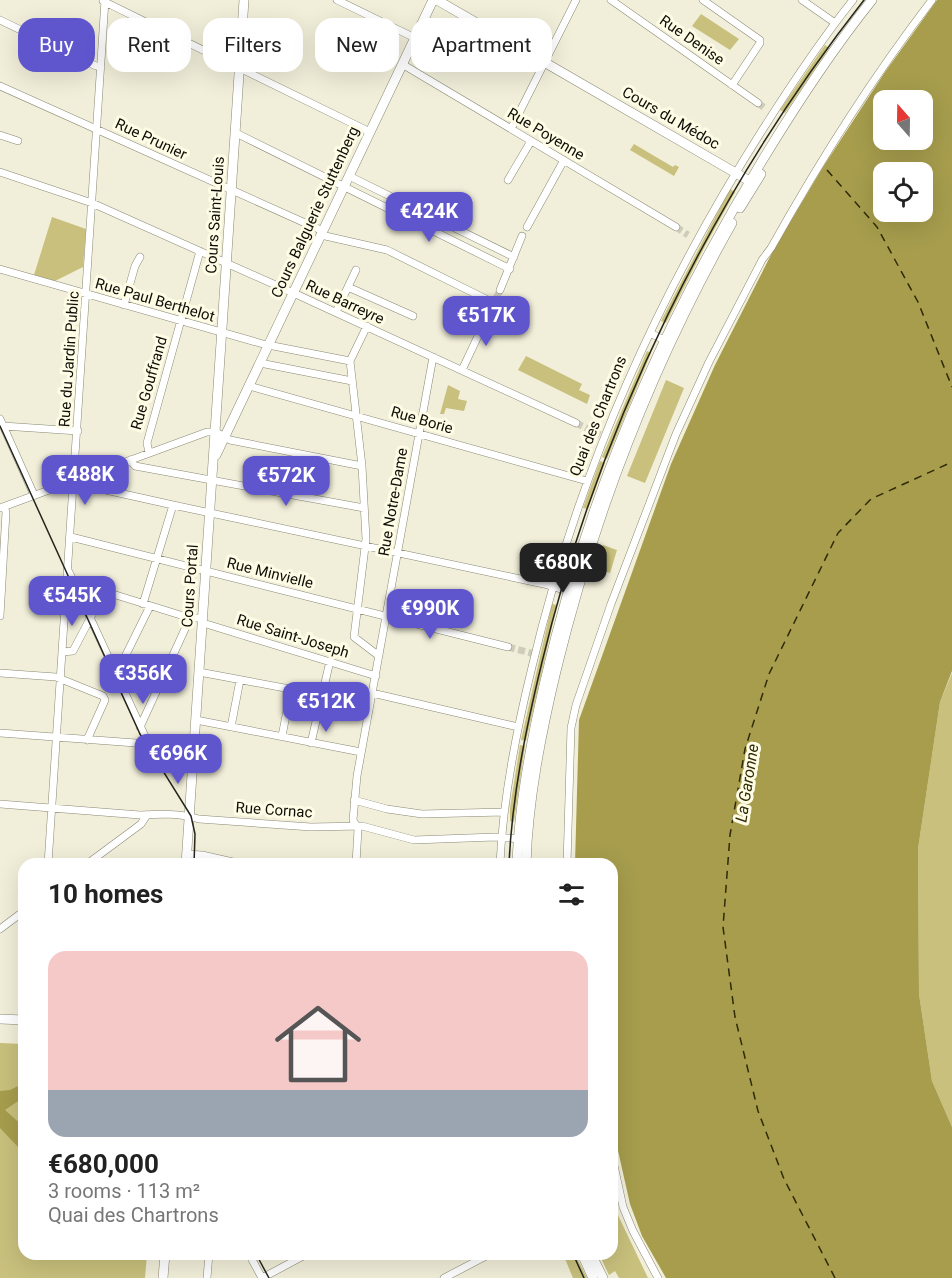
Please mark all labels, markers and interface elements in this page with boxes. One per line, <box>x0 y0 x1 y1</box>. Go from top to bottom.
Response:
street label: Rue Denise <box>656 11 728 69</box>
chip: Buy <box>18 18 95 72</box>
chip: Rent <box>107 18 191 72</box>
chip: Filters <box>203 18 303 72</box>
chip: New <box>315 18 399 72</box>
chip: Apartment <box>411 18 552 72</box>
street label: Cours du Médoc <box>619 83 723 153</box>
north arrow <box>873 90 933 150</box>
map controls <box>873 90 933 222</box>
street label: Rue Poyenne <box>504 104 588 164</box>
street label: Rue Prunier <box>112 115 190 163</box>
street label: Cours Balguerie Stuttenberg <box>267 123 363 301</box>
street label: Cours Saint-Louis <box>202 156 228 274</box>
button: locate <box>873 162 933 222</box>
pin: €424K <box>387 192 471 243</box>
text: €424K <box>400 199 458 223</box>
street label: Rue Paul Berthelot <box>93 274 217 326</box>
street label: Rue Barreyre <box>303 276 387 328</box>
street label: Rue du Jardin Public <box>55 290 83 428</box>
pin: €517K <box>444 296 528 347</box>
text: €517K <box>457 303 515 327</box>
street label: Rue Gouffrand <box>127 334 171 432</box>
street label: Quai des Chartrons <box>566 353 630 479</box>
street label: Rue Borie <box>389 403 455 437</box>
street label: Rue Notre-Dame <box>375 446 411 557</box>
pin: €488K <box>43 455 127 506</box>
pin: €572K <box>244 456 328 507</box>
text: €488K <box>56 462 114 486</box>
text: €572K <box>257 463 315 487</box>
pin: €680K <box>521 543 605 594</box>
street label: Cours Portal <box>178 544 202 628</box>
text: €680K <box>534 550 592 574</box>
street label: Rue Minvielle <box>225 554 315 592</box>
pin: €545K <box>30 576 114 627</box>
text: €545K <box>43 583 101 607</box>
pin: €990K <box>388 589 472 640</box>
text: €990K <box>401 596 459 620</box>
street label: Rue Saint-Joseph <box>235 610 351 662</box>
pin: €356K <box>101 654 185 705</box>
text: €356K <box>114 661 172 685</box>
pin: €512K <box>284 682 368 733</box>
text: €512K <box>297 689 355 713</box>
pin: €696K <box>136 734 220 785</box>
text: €696K <box>149 741 207 765</box>
water label: La Garonne <box>731 742 763 824</box>
street label: Rue Cornac <box>235 798 313 822</box>
icon: filters <box>555 878 588 911</box>
text: 10 homes <box>48 879 163 909</box>
icon: home <box>264 990 372 1098</box>
text: €680,000 <box>48 1149 159 1179</box>
text: 3 rooms · 113 m² <box>48 1179 200 1203</box>
text: Quai des Chartrons <box>48 1203 219 1227</box>

